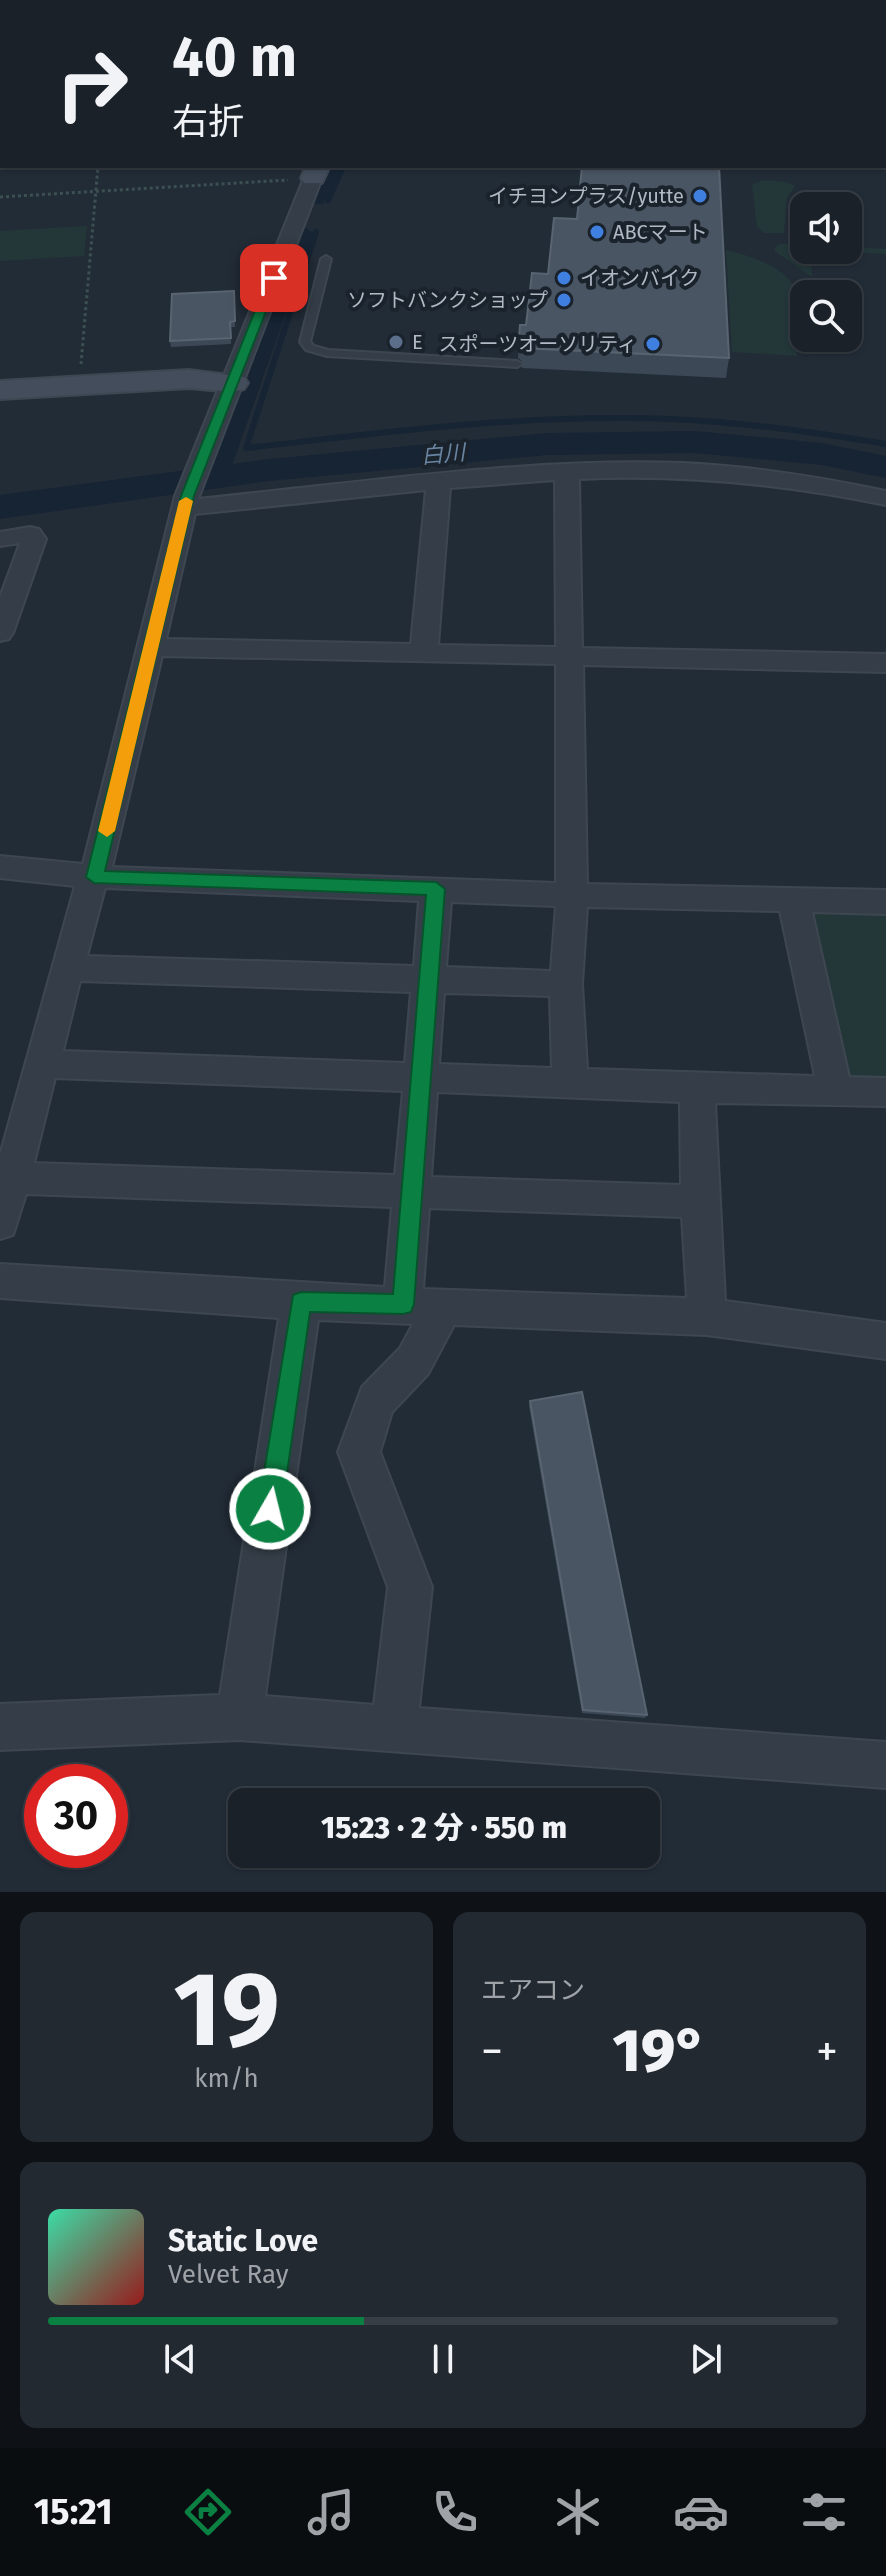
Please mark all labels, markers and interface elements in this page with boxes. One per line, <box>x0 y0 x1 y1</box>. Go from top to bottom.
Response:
text: 40 m <box>172 24 297 91</box>
icon: right <box>40 32 144 136</box>
text: 右折 <box>172 100 244 144</box>
place label: イチヨンプラス/yutte <box>488 184 684 208</box>
marker: イチヨンプラス/yutte <box>691 187 709 205</box>
map controls <box>790 192 862 352</box>
button: sound <box>790 192 862 264</box>
place label: ABCマート <box>613 220 708 244</box>
marker: ABCマート <box>588 223 606 241</box>
pin <box>240 244 308 312</box>
icon: arrive <box>252 256 296 300</box>
place label: イオンバイク <box>580 266 700 290</box>
marker: イオンバイク <box>555 269 573 287</box>
button: search <box>790 280 862 352</box>
place label: ソフトバンクショップ <box>347 288 548 312</box>
marker: ソフトバンクショップ <box>555 291 573 309</box>
place label: E <box>412 330 423 354</box>
place label: スポーツオーソリティ <box>439 332 637 356</box>
marker: E <box>387 333 405 351</box>
marker: スポーツオーソリティ <box>644 335 662 353</box>
water label: 白川 <box>420 438 468 469</box>
position arrow <box>228 1467 312 1551</box>
speed limit sign: 30 <box>24 1764 128 1868</box>
text: 15:23 · 2 分 · 550 m <box>321 1810 567 1846</box>
text: 19 <box>173 1948 280 2073</box>
text: エアコン <box>481 1975 585 2006</box>
text: 19° <box>613 2015 706 2087</box>
text: − <box>481 2025 503 2078</box>
text: + <box>816 2025 838 2078</box>
text: km/h <box>194 2063 259 2094</box>
text: Static Love <box>168 2223 318 2259</box>
text: Velvet Ray <box>168 2259 288 2290</box>
icon: previous <box>158 2337 202 2381</box>
icon: pause <box>421 2337 465 2381</box>
icon: next <box>684 2337 728 2381</box>
icon: directions <box>180 2484 236 2540</box>
icon: music <box>303 2484 359 2540</box>
icon: phone <box>427 2484 483 2540</box>
icon: climate <box>550 2484 606 2540</box>
icon: car <box>673 2484 729 2540</box>
icon: filters <box>796 2484 852 2540</box>
text: 15:21 <box>34 2490 113 2534</box>

